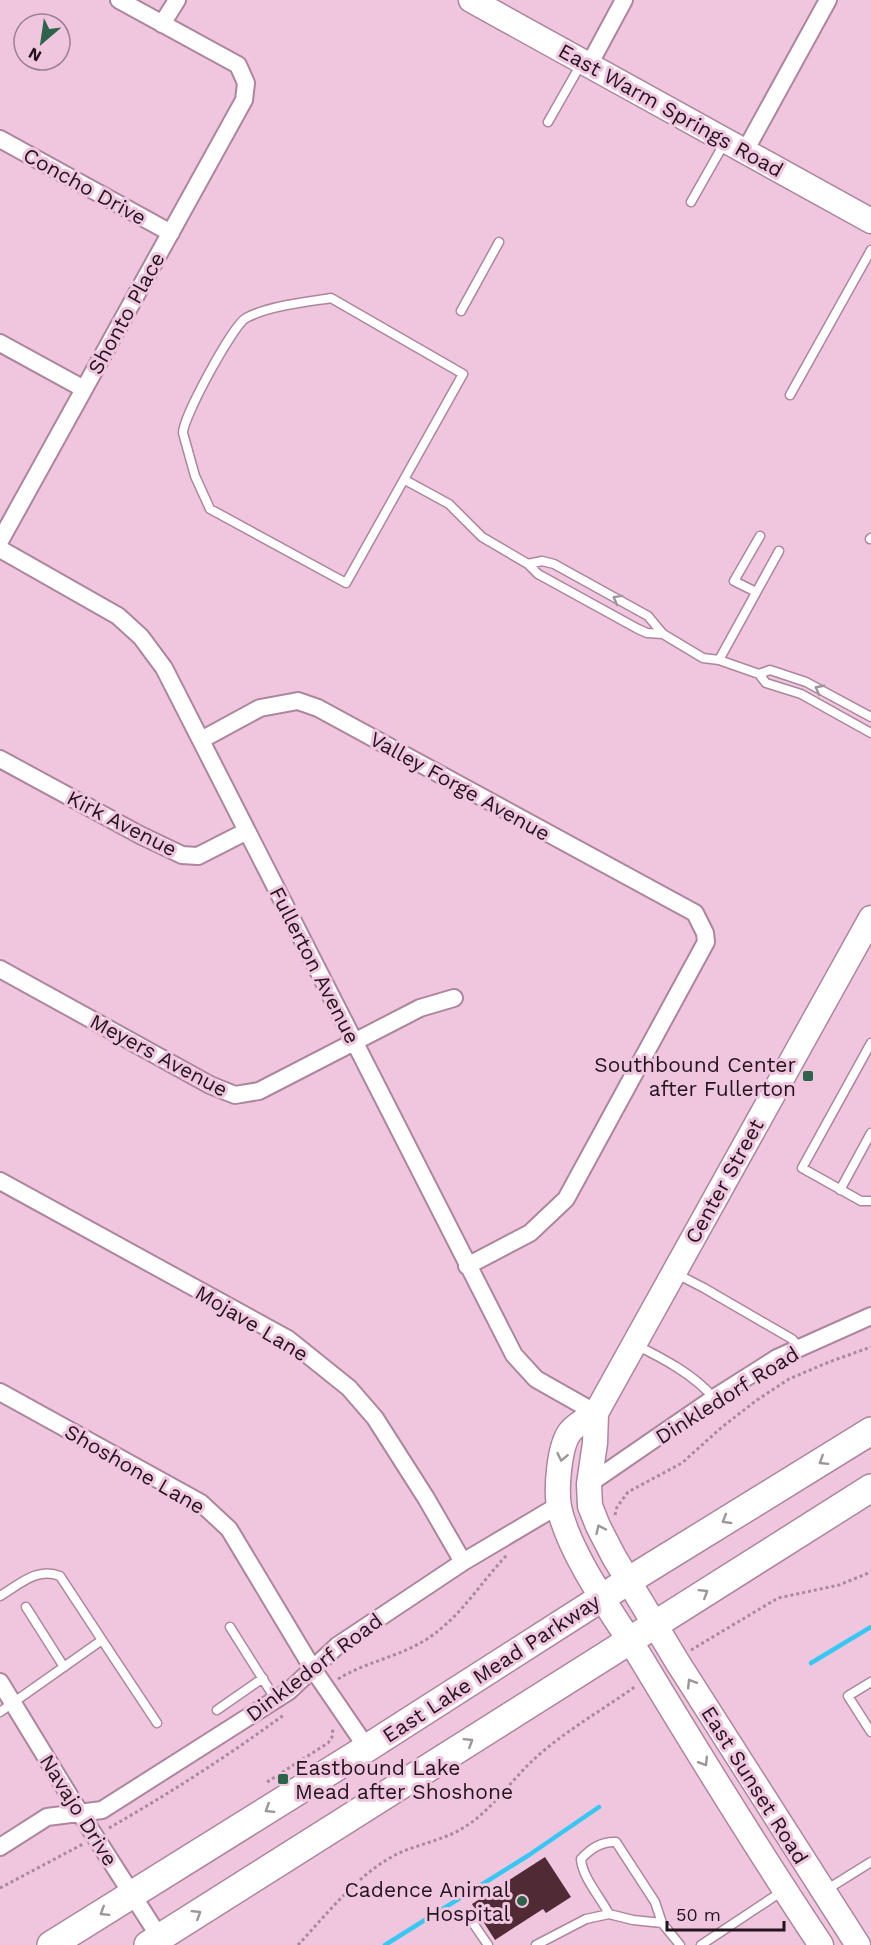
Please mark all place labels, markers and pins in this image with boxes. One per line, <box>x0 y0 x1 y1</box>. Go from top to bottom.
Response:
place label: Southbound Center after Fullerton <box>594 1052 796 1101</box>
marker: Southbound Center after Fullerton <box>801 1069 815 1083</box>
place label: Eastbound Lake Mead after Shoshone <box>295 1755 513 1804</box>
marker: Eastbound Lake Mead after Shoshone <box>276 1772 290 1786</box>
place label: Cadence Animal Hospital <box>344 1877 511 1926</box>
marker: Cadence Animal Hospital <box>515 1894 529 1908</box>

